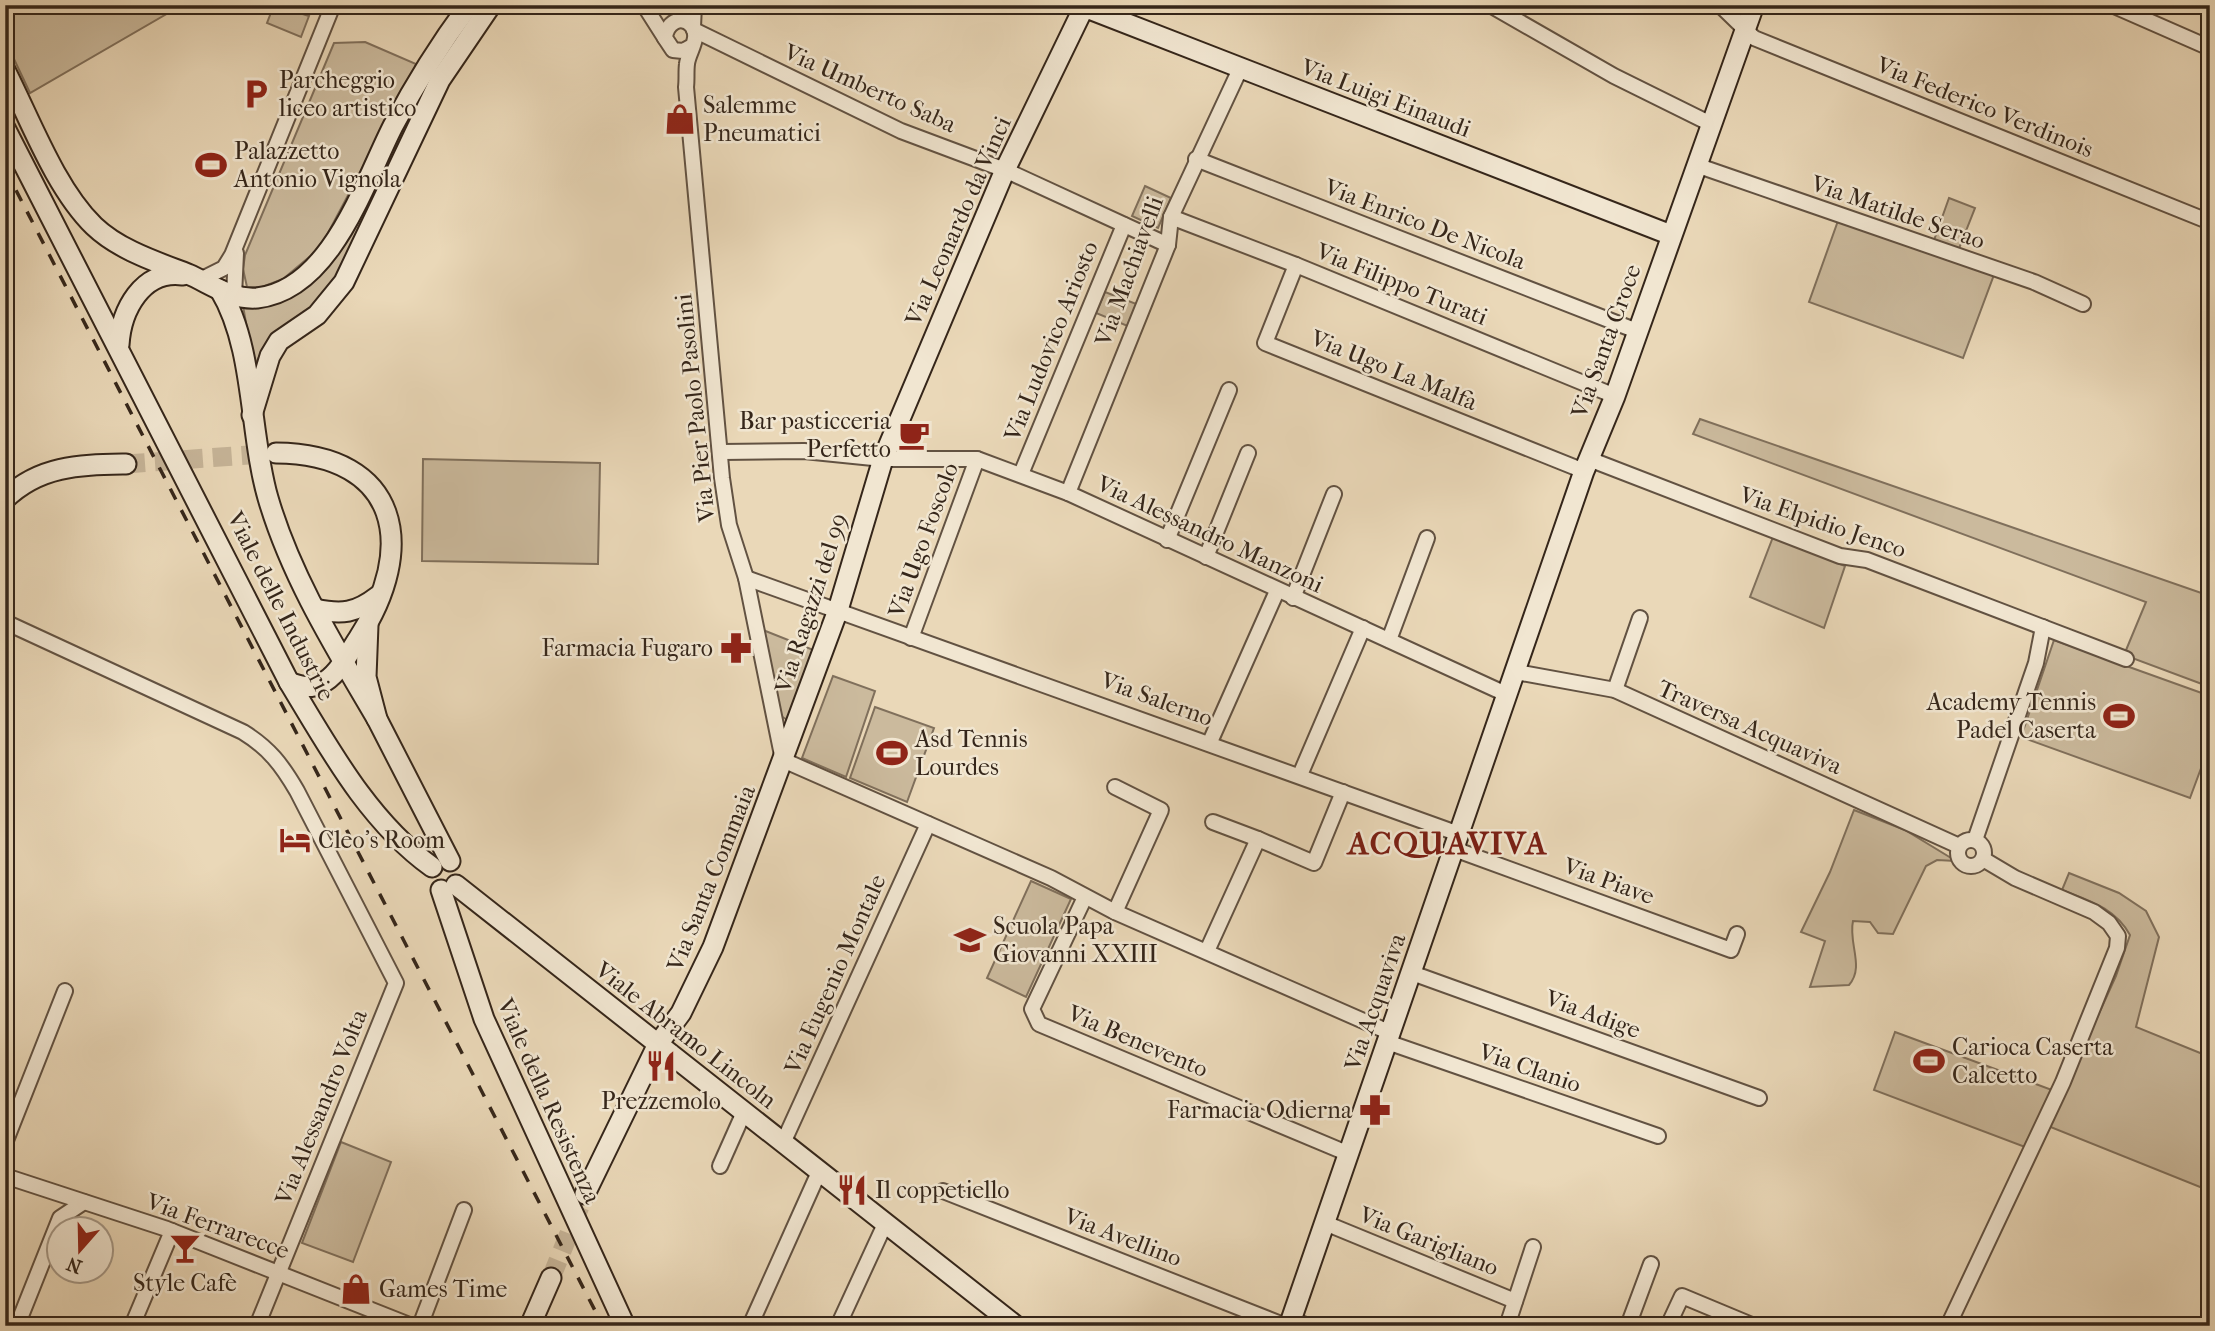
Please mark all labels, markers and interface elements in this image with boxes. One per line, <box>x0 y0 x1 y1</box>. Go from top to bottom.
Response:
street label: Via Umberto Saba <box>779 37 961 139</box>
street label: Via Federico Verdinois <box>1872 50 2098 163</box>
street label: Via Luigi Einaudi <box>1296 52 1475 143</box>
place label: Parcheggio liceo artistico <box>278 66 417 122</box>
parking icon: Parcheggio liceo artistico <box>239 77 273 111</box>
place label: Salemme Pneumatici <box>703 91 821 147</box>
shop icon: Salemme Pneumatici <box>663 102 697 136</box>
street label: Via Leonardo da Vinci <box>899 112 1017 331</box>
place label: Palazzetto Antonio Vignola <box>233 137 402 193</box>
sports icon: Palazzetto Antonio Vignola <box>194 148 228 182</box>
street label: Via Matilde Serao <box>1806 169 1989 255</box>
street label: Via Enrico De Nicola <box>1320 172 1530 276</box>
street label: Via Machiavelli <box>1089 192 1169 351</box>
street label: Via Ludovico Ariosto <box>998 237 1104 446</box>
street label: Via Filippo Turati <box>1311 237 1492 331</box>
street label: Via Santa Croce <box>1565 260 1647 423</box>
street label: Via Pier Paolo Pasolini <box>669 292 721 525</box>
street label: Via Ugo La Malfa <box>1306 323 1482 416</box>
place label: Bar pasticceria Perfetto <box>739 407 892 463</box>
cafe icon: Bar pasticceria Perfetto <box>897 418 931 452</box>
street label: Via Ugo Foscolo <box>882 459 964 622</box>
street label: Via Alessandro Manzoni <box>1091 469 1328 599</box>
street label: Via Elpidio Jenco <box>1735 480 1910 564</box>
street label: Viale delle Industrie <box>221 506 341 705</box>
street label: Via Ragazzi del 99 <box>768 510 853 697</box>
pharmacy icon: Farmacia Fugaro <box>719 631 753 665</box>
place label: Farmacia Fugaro <box>541 634 713 662</box>
street label: Via Salerno <box>1096 666 1217 732</box>
street label: Traversa Acquaviva <box>1654 674 1847 781</box>
place label: Academy Tennis Padel Caserta <box>1926 688 2097 744</box>
sports icon: Academy Tennis Padel Caserta <box>2102 699 2136 733</box>
place label: Asd Tennis Lourdes <box>914 725 1028 781</box>
sports icon: Asd Tennis Lourdes <box>875 736 909 770</box>
street label: Via Santa Commaia <box>660 780 761 976</box>
hotel icon: Cleo's Room <box>278 823 312 857</box>
district label: ACQUAVIVA <box>1346 825 1548 862</box>
place label: Cleo's Room <box>318 826 445 854</box>
street label: Via Piave <box>1559 851 1658 910</box>
street label: Via Eugenio Montale <box>778 870 892 1079</box>
place label: Scuola Papa Giovanni XXIII <box>993 912 1158 968</box>
school or university icon: Scuola Papa Giovanni XXIII <box>953 923 987 957</box>
street label: Via Acquaviva <box>1338 929 1412 1075</box>
street label: Viale Abramo Lincoln <box>589 955 782 1114</box>
street label: Via Adige <box>1541 984 1645 1044</box>
street label: Viale della Resistenza <box>491 993 607 1209</box>
street label: Via Benevento <box>1063 998 1212 1083</box>
street label: Via Alessandro Volta <box>269 1004 373 1210</box>
place label: Carioca Caserta Calcetto <box>1952 1033 2114 1089</box>
street label: Via Clanio <box>1474 1037 1585 1098</box>
sports icon: Carioca Caserta Calcetto <box>1912 1044 1946 1078</box>
restaurant icon: Prezzemolo <box>644 1049 678 1083</box>
place label: Prezzemolo <box>601 1087 721 1115</box>
pharmacy icon: Farmacia Odierna <box>1358 1093 1392 1127</box>
place label: Farmacia Odierna <box>1167 1096 1353 1124</box>
restaurant icon: Il coppetiello <box>835 1173 869 1207</box>
place label: Il coppetiello <box>875 1176 1009 1204</box>
street label: Via Ferrarecce <box>142 1187 293 1265</box>
street label: Via Garigliano <box>1354 1200 1503 1282</box>
street label: Via Avellino <box>1059 1201 1186 1272</box>
north arrow <box>46 1216 116 1286</box>
bar icon: Style Cafè <box>168 1231 202 1265</box>
text: N <box>63 1252 85 1278</box>
place label: Style Cafè <box>133 1269 237 1297</box>
shop icon: Games Time <box>339 1272 373 1306</box>
place label: Games Time <box>379 1275 507 1303</box>

